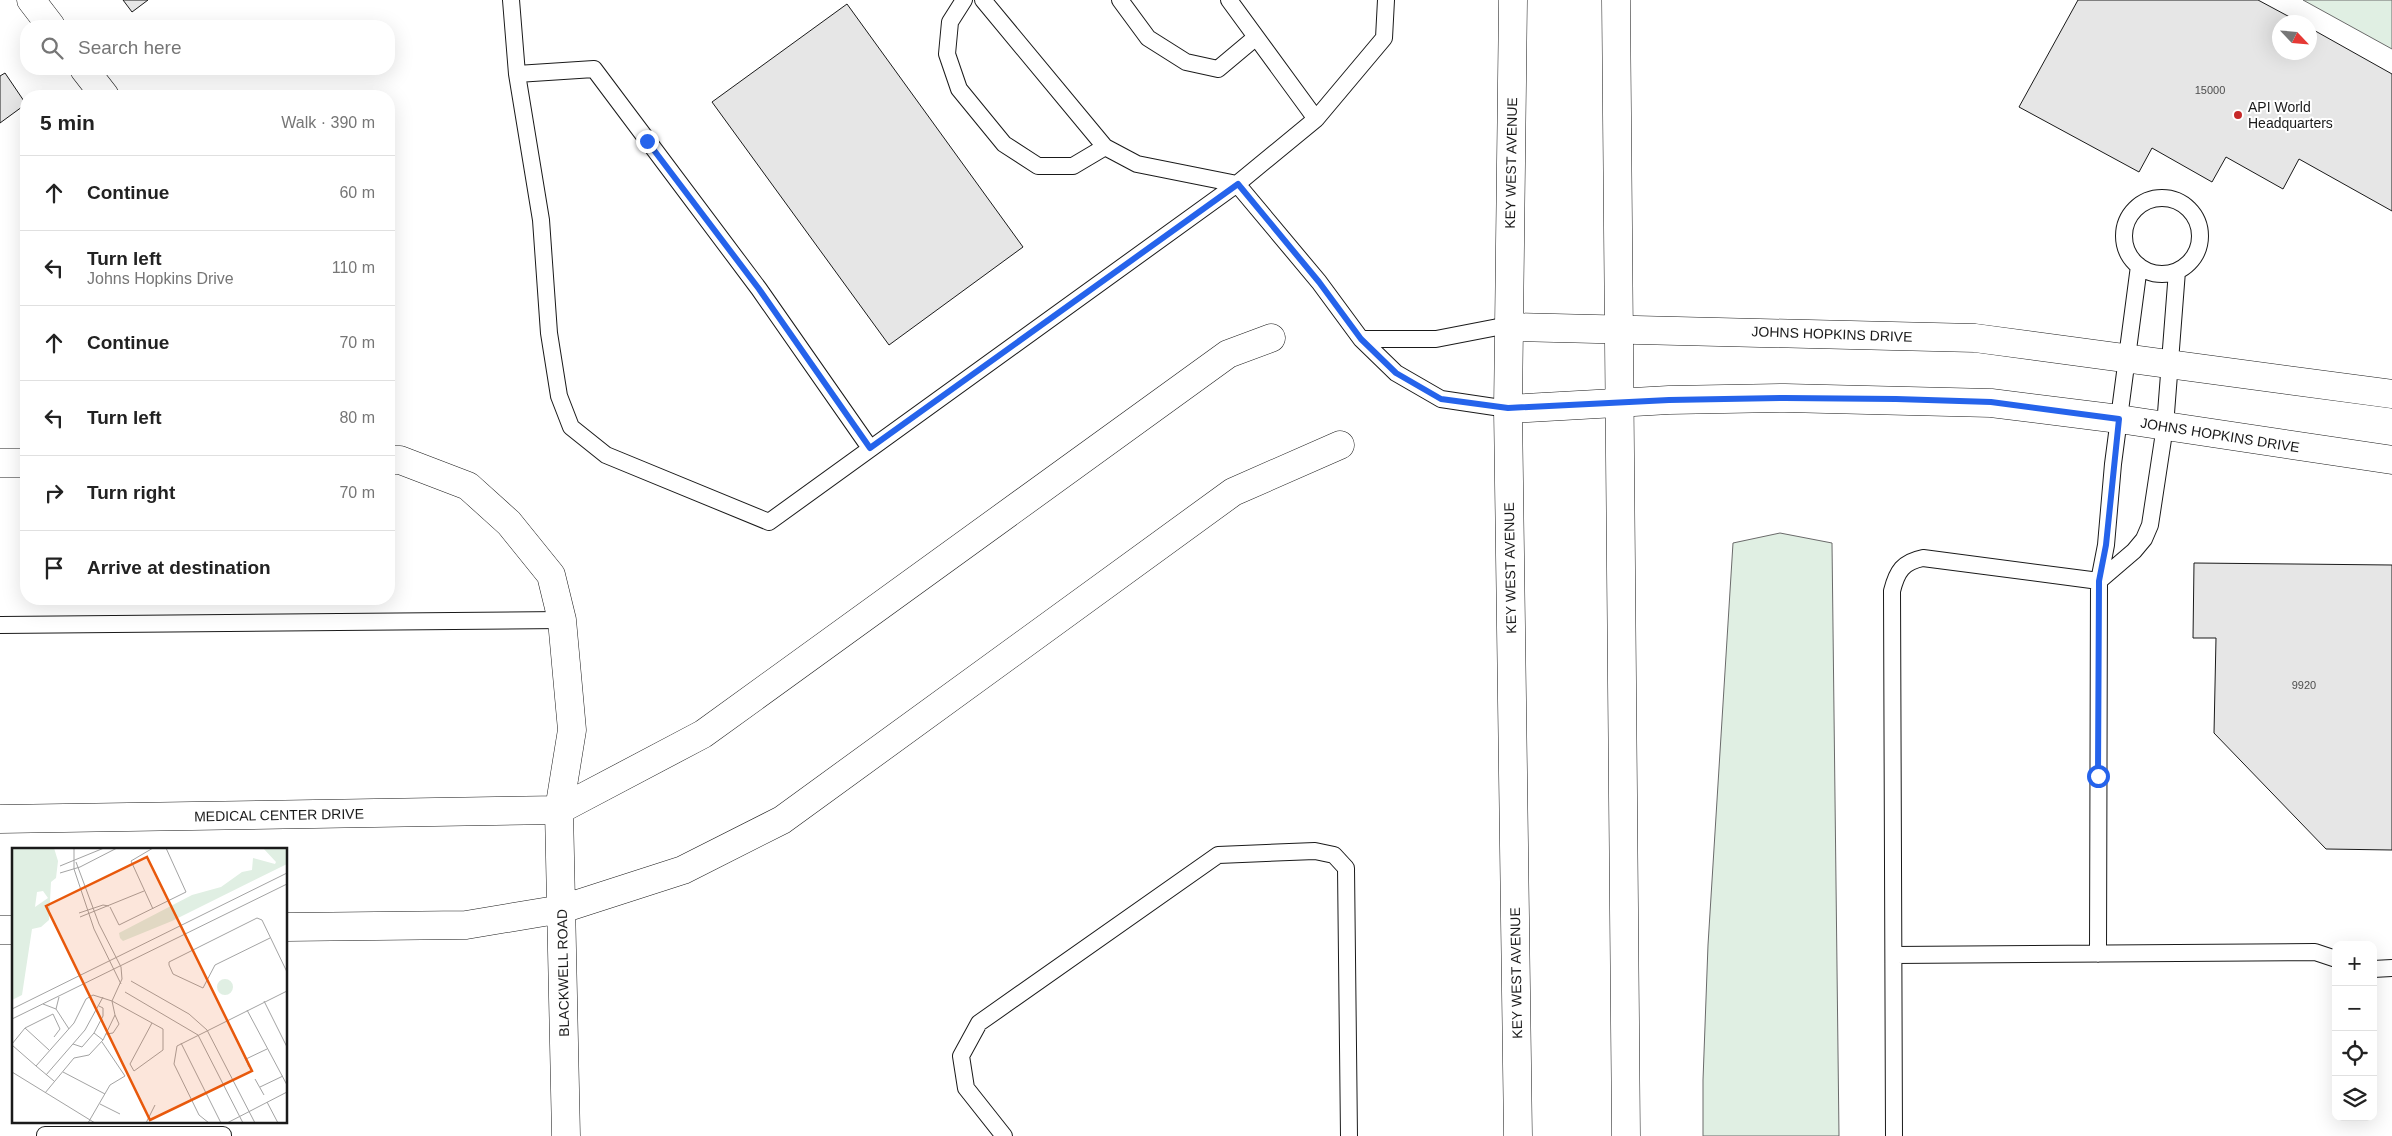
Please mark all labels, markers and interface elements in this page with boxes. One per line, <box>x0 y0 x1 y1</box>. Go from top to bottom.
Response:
north arrow <box>2272 15 2317 60</box>
search box <box>20 20 395 75</box>
icon: search <box>38 34 66 62</box>
text: Search here <box>78 37 182 58</box>
house number: 15000 <box>2195 84 2225 96</box>
street label: KEY WEST AVENUE <box>1502 97 1520 229</box>
place label: API World Headquarters <box>2248 99 2333 131</box>
marker: API World Headquarters <box>2232 109 2244 121</box>
text: 5 min <box>40 111 95 134</box>
text: Walk · 390 m <box>281 114 375 131</box>
route end <box>636 130 659 153</box>
icon: ahead <box>40 179 68 207</box>
text: Continue <box>87 182 169 203</box>
text: 60 m <box>339 184 375 201</box>
text: Turn left <box>87 248 162 269</box>
icon: left <box>40 254 68 282</box>
text: 110 m <box>332 259 375 276</box>
text: Johns Hopkins Drive <box>87 270 234 287</box>
street label: JOHNS HOPKINS DRIVE <box>1751 323 1913 345</box>
icon: ahead <box>40 329 68 357</box>
text: Continue <box>87 332 169 353</box>
text: 70 m <box>339 334 375 351</box>
icon: left <box>40 404 68 432</box>
text: Turn left <box>87 407 162 428</box>
text: 80 m <box>339 409 375 426</box>
street label: JOHNS HOPKINS DRIVE <box>2139 415 2301 455</box>
icon: right <box>40 479 68 507</box>
text: Turn right <box>87 482 175 503</box>
text: 70 m <box>339 484 375 501</box>
street label: KEY WEST AVENUE <box>1501 502 1519 634</box>
icon: arrive <box>40 554 68 582</box>
text: Arrive at destination <box>87 557 271 578</box>
house number: 9920 <box>2292 679 2316 691</box>
route start <box>2087 765 2110 788</box>
street label: MEDICAL CENTER DRIVE <box>194 806 364 824</box>
inset map <box>12 848 288 1124</box>
street label: KEY WEST AVENUE <box>1507 907 1525 1039</box>
street label: BLACKWELL ROAD <box>554 909 572 1037</box>
map controls <box>2332 941 2377 1121</box>
button: + <box>2332 941 2377 986</box>
button: − <box>2332 986 2377 1031</box>
button: locate <box>2332 1031 2377 1076</box>
button: layers <box>2332 1076 2377 1121</box>

